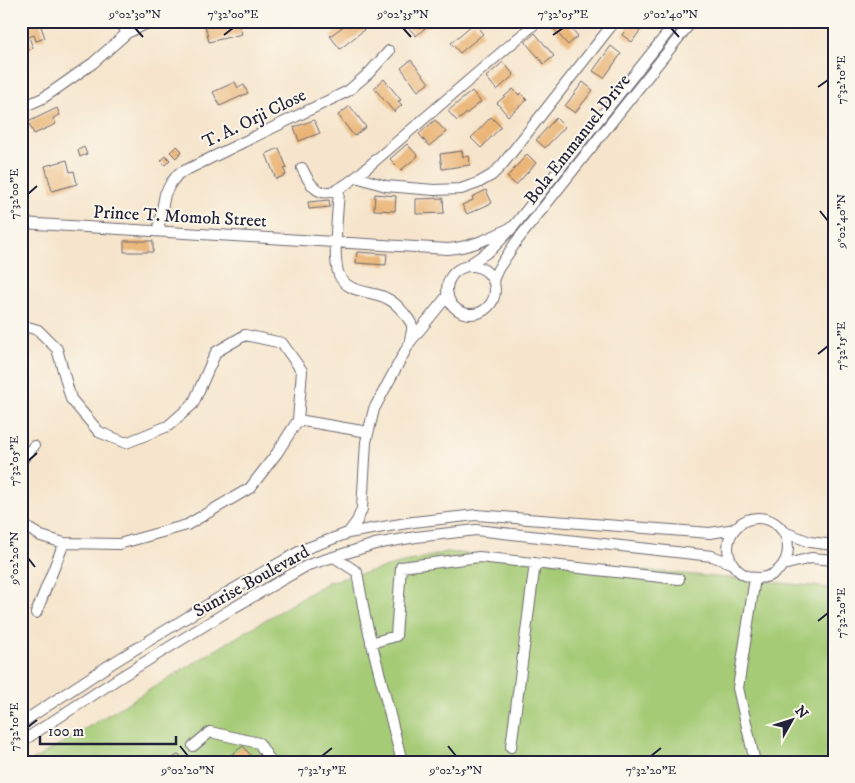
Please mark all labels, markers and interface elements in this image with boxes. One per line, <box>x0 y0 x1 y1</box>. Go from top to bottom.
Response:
text: 9°02'30"N <box>108 7 161 22</box>
text: 7°32'00"E <box>208 7 259 22</box>
text: 9°02'35"N <box>376 7 429 22</box>
text: 7°32'05"E <box>538 7 589 22</box>
text: 9°02'40"N <box>643 7 698 22</box>
text: 7°32'10"E <box>834 55 849 104</box>
street label: Bola Emmanuel Drive <box>520 70 635 209</box>
street label: T. A. Orji Close <box>199 84 310 153</box>
text: 7°32'00"E <box>7 168 22 219</box>
text: 9°02'40"N <box>834 194 849 249</box>
street label: Prince T. Momoh Street <box>92 201 268 233</box>
text: 7°32'15"E <box>834 321 849 370</box>
text: 7°32'05"E <box>7 435 22 486</box>
text: 9°02'20"N <box>7 531 22 586</box>
street label: Sunrise Boulevard <box>190 541 313 623</box>
text: 7°32'20"E <box>834 587 849 638</box>
north arrow <box>768 696 818 746</box>
text: 7°32'10"E <box>7 702 22 751</box>
text: N <box>791 702 812 723</box>
scale bar <box>40 713 176 745</box>
text: 100 m <box>48 722 84 741</box>
text: 9°02'20"N <box>160 763 215 778</box>
text: 7°32'15"E <box>298 763 347 778</box>
text: 9°02'25"N <box>429 763 483 778</box>
text: 7°32'20"E <box>626 763 677 778</box>

